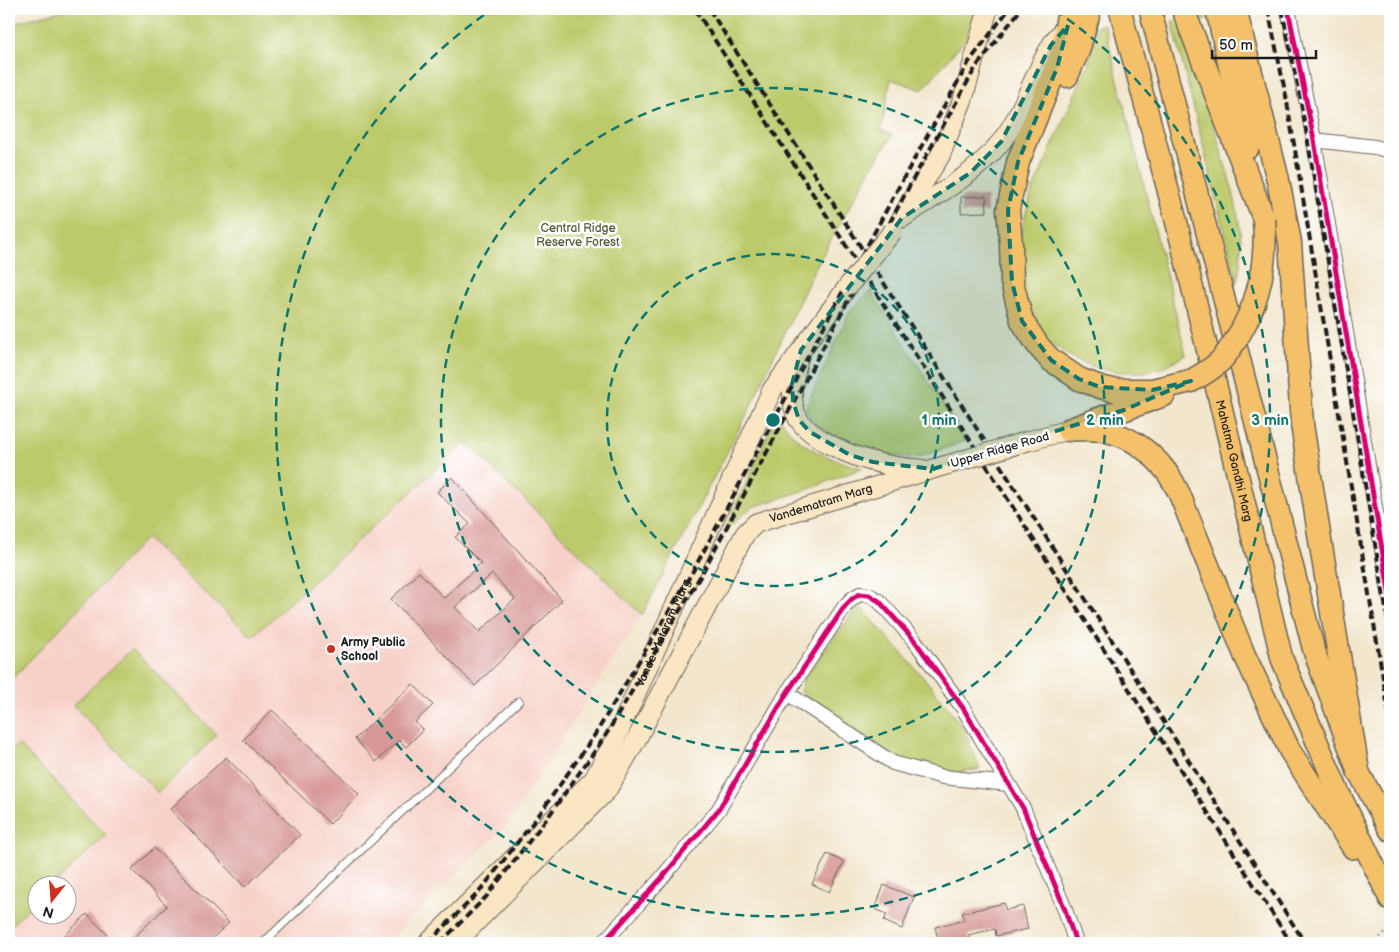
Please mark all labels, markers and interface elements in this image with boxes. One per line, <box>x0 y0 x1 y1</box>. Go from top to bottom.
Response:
scale bar <box>1212 28 1315 60</box>
text: 50 m <box>1219 36 1253 55</box>
park label: Central Ridge Reserve Forest <box>536 221 620 250</box>
street label: Mahatma Gandhi Marg <box>1212 398 1256 523</box>
centre of rings <box>764 411 782 429</box>
text: 1 min <box>921 411 957 430</box>
text: 2 min <box>1086 411 1124 430</box>
text: 3 min <box>1251 411 1289 430</box>
street label: Upper Ridge Road <box>949 429 1051 471</box>
street label: Vandematram Marg <box>768 480 874 526</box>
street label: Vande Mataram Marg <box>632 576 694 689</box>
place label: Army Public School <box>340 635 406 664</box>
marker: Army Public School <box>325 643 337 655</box>
north arrow <box>28 874 78 924</box>
text: N <box>41 902 56 922</box>

